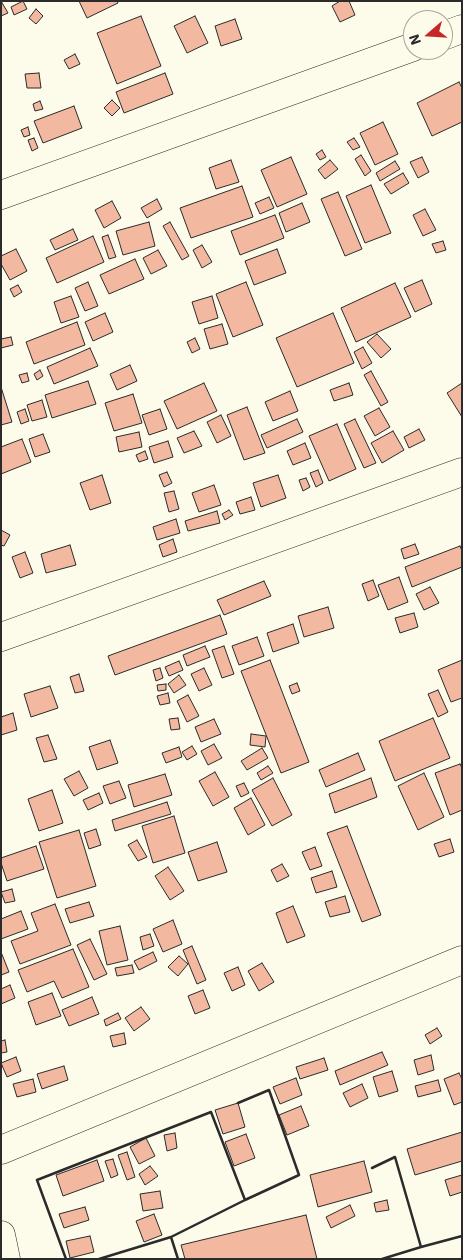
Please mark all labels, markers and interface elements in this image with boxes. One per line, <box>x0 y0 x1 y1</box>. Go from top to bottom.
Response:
north arrow <box>403 10 453 60</box>
text: N <box>405 32 425 47</box>

